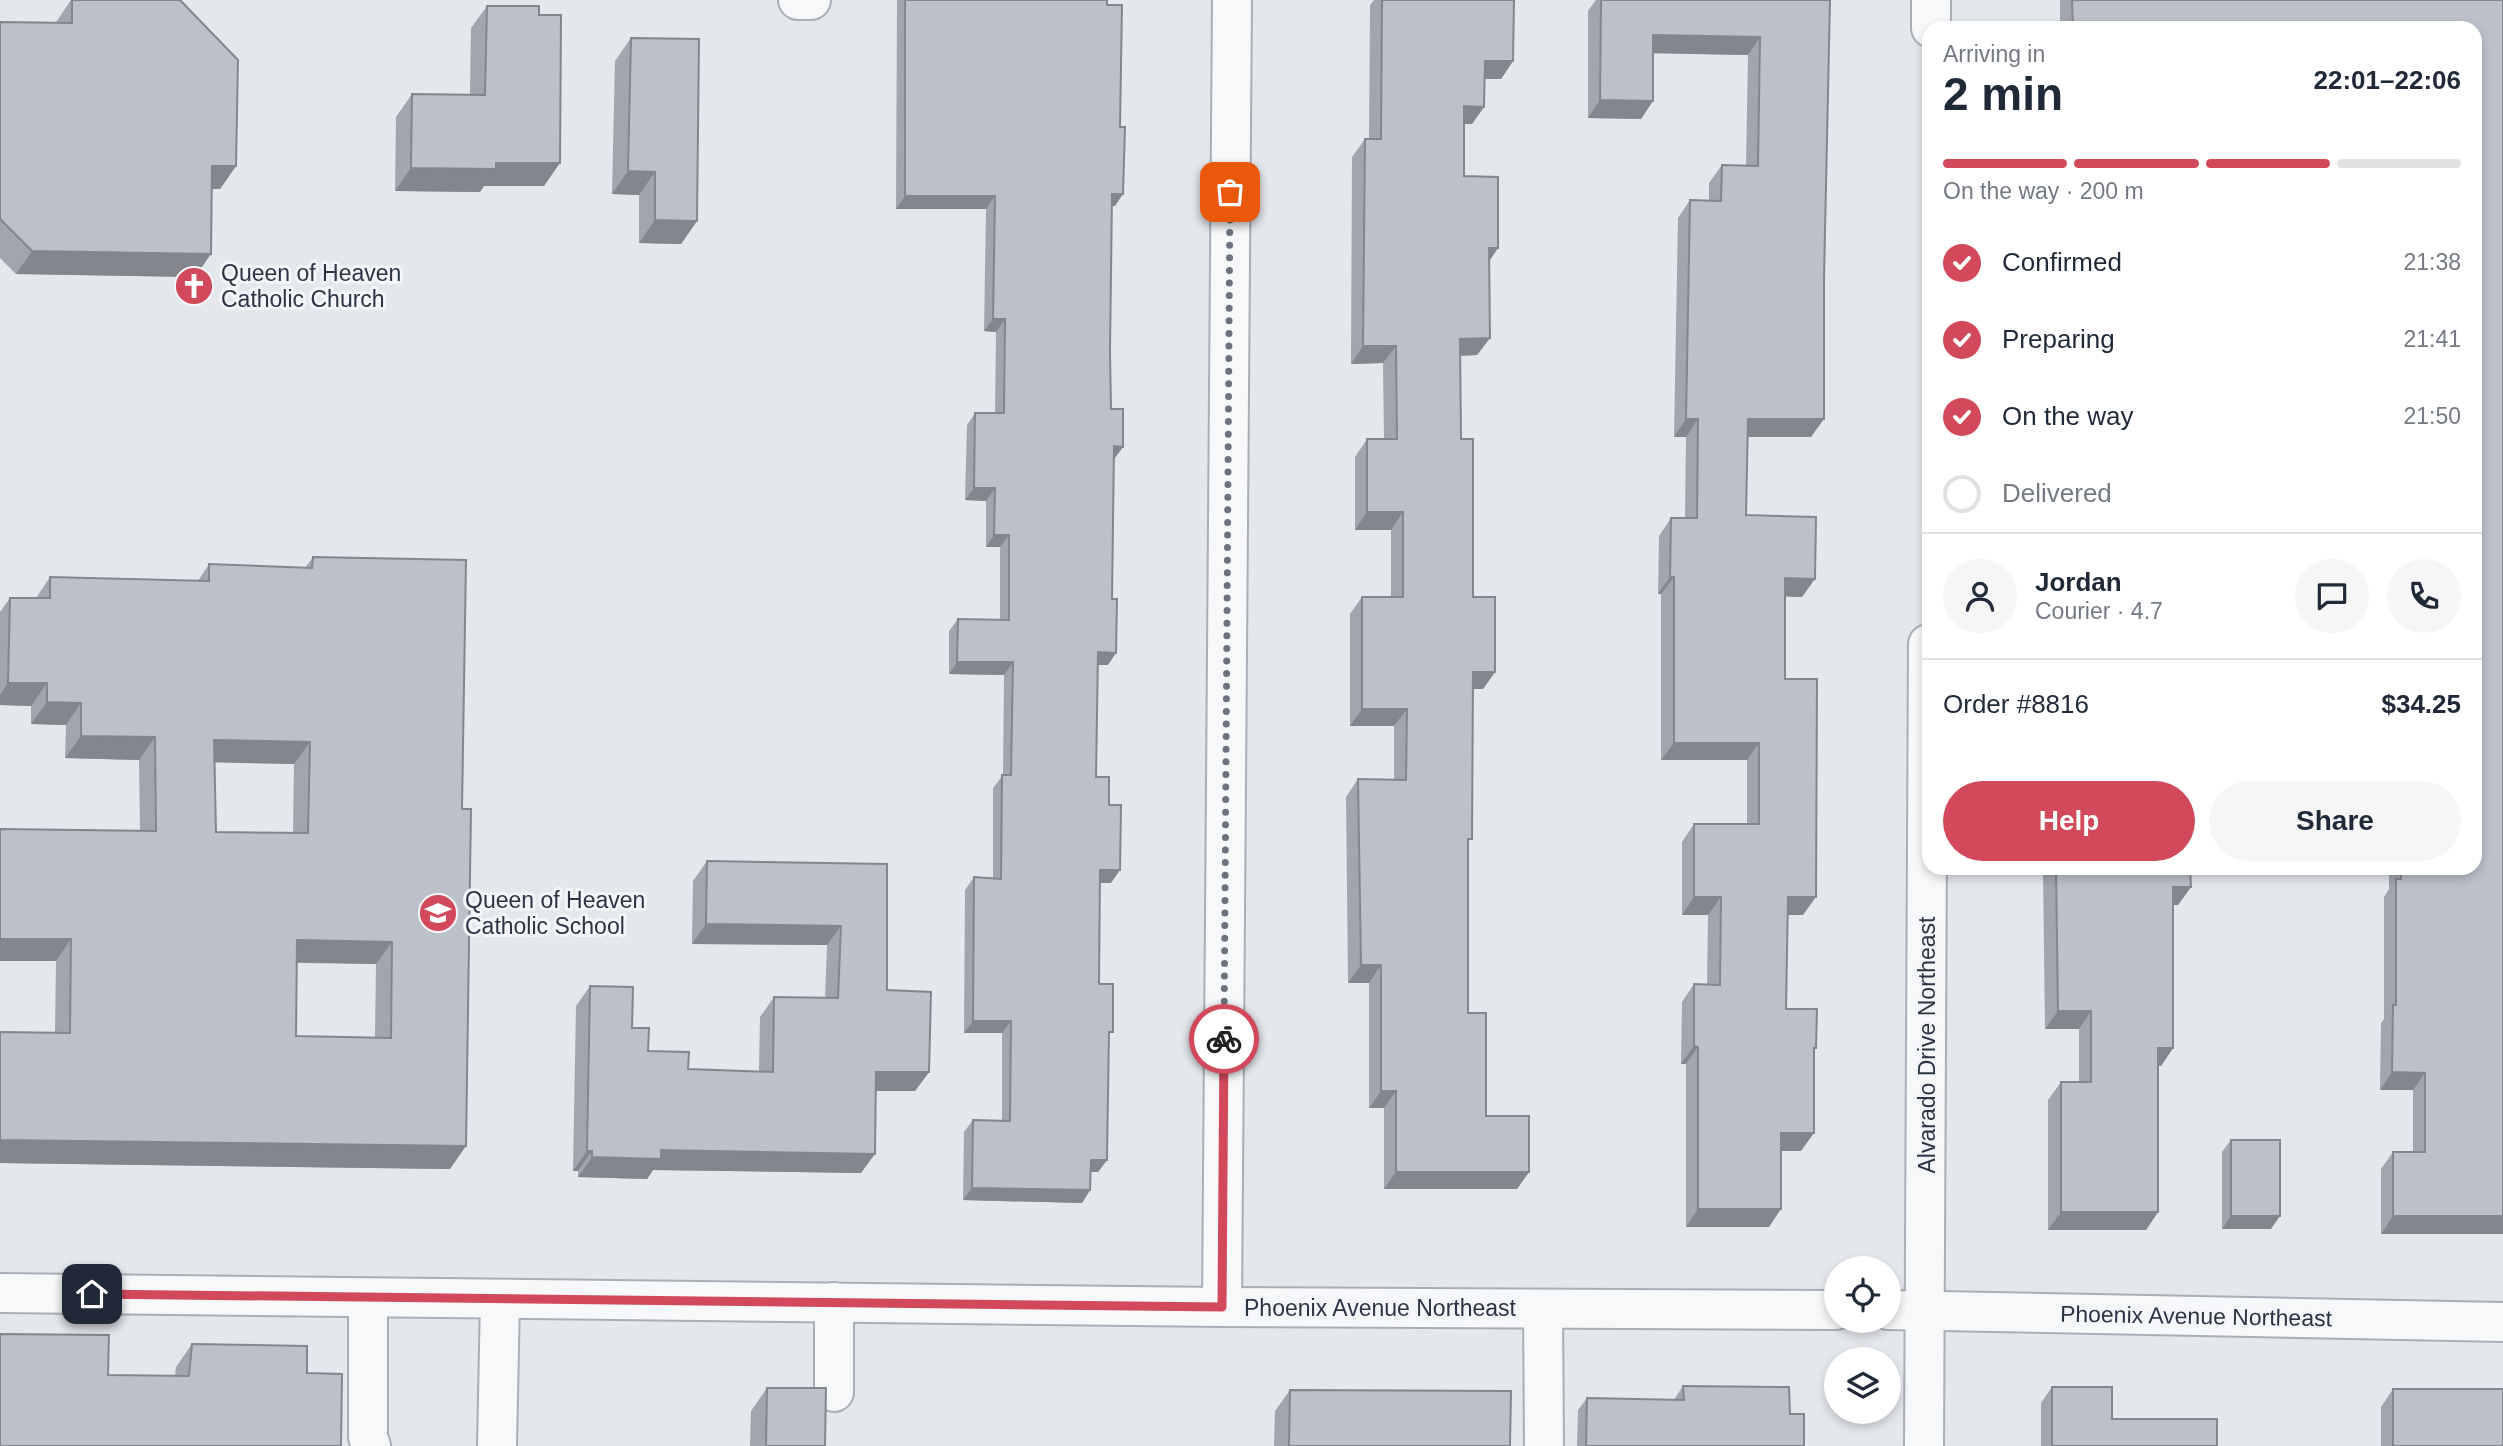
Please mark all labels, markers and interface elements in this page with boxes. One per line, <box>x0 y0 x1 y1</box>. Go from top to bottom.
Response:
text: Arriving in <box>1943 41 2045 67</box>
text: 22:01–22:06 <box>2314 65 2461 95</box>
text: 2 min <box>1943 68 2063 120</box>
pin <box>1200 162 1260 222</box>
icon: bag <box>1211 173 1249 211</box>
text: On the way · 200 m <box>1943 178 2144 204</box>
icon: check <box>1943 244 1981 282</box>
text: Confirmed <box>2002 247 2122 277</box>
text: 21:38 <box>2403 249 2461 275</box>
place label: Queen of Heaven Catholic Church <box>221 260 401 312</box>
church icon: Queen of Heaven Catholic Church <box>173 265 215 307</box>
icon: check <box>1943 321 1981 359</box>
text: Preparing <box>2002 324 2115 354</box>
text: 21:41 <box>2403 326 2461 352</box>
icon: check <box>1943 398 1981 436</box>
text: On the way <box>2002 401 2134 431</box>
text: 21:50 <box>2403 403 2461 429</box>
text: Delivered <box>2002 478 2112 508</box>
button: person <box>1943 559 2017 633</box>
button: chat <box>2295 559 2369 633</box>
button: phone <box>2387 559 2461 633</box>
text: Jordan <box>2035 567 2122 597</box>
text: Courier · 4.7 <box>2035 598 2163 624</box>
text: Order #8816 <box>1943 689 2089 719</box>
text: $34.25 <box>2381 689 2461 719</box>
button: Help <box>1943 781 2195 861</box>
button: Share <box>2209 781 2461 861</box>
place label: Queen of Heaven Catholic School <box>465 887 645 939</box>
school or university icon: Queen of Heaven Catholic School <box>417 892 459 934</box>
street label: Alvarado Drive Northeast <box>1914 916 1940 1173</box>
courier <box>1189 1004 1259 1074</box>
icon: bike <box>1205 1020 1243 1058</box>
map controls <box>1824 1256 1901 1424</box>
button: locate <box>1824 1256 1901 1333</box>
pin <box>62 1264 122 1324</box>
icon: home <box>73 1275 111 1313</box>
street label: Phoenix Avenue Northeast <box>1244 1295 1517 1321</box>
street label: Phoenix Avenue Northeast <box>2060 1301 2333 1331</box>
button: layers <box>1824 1347 1901 1424</box>

